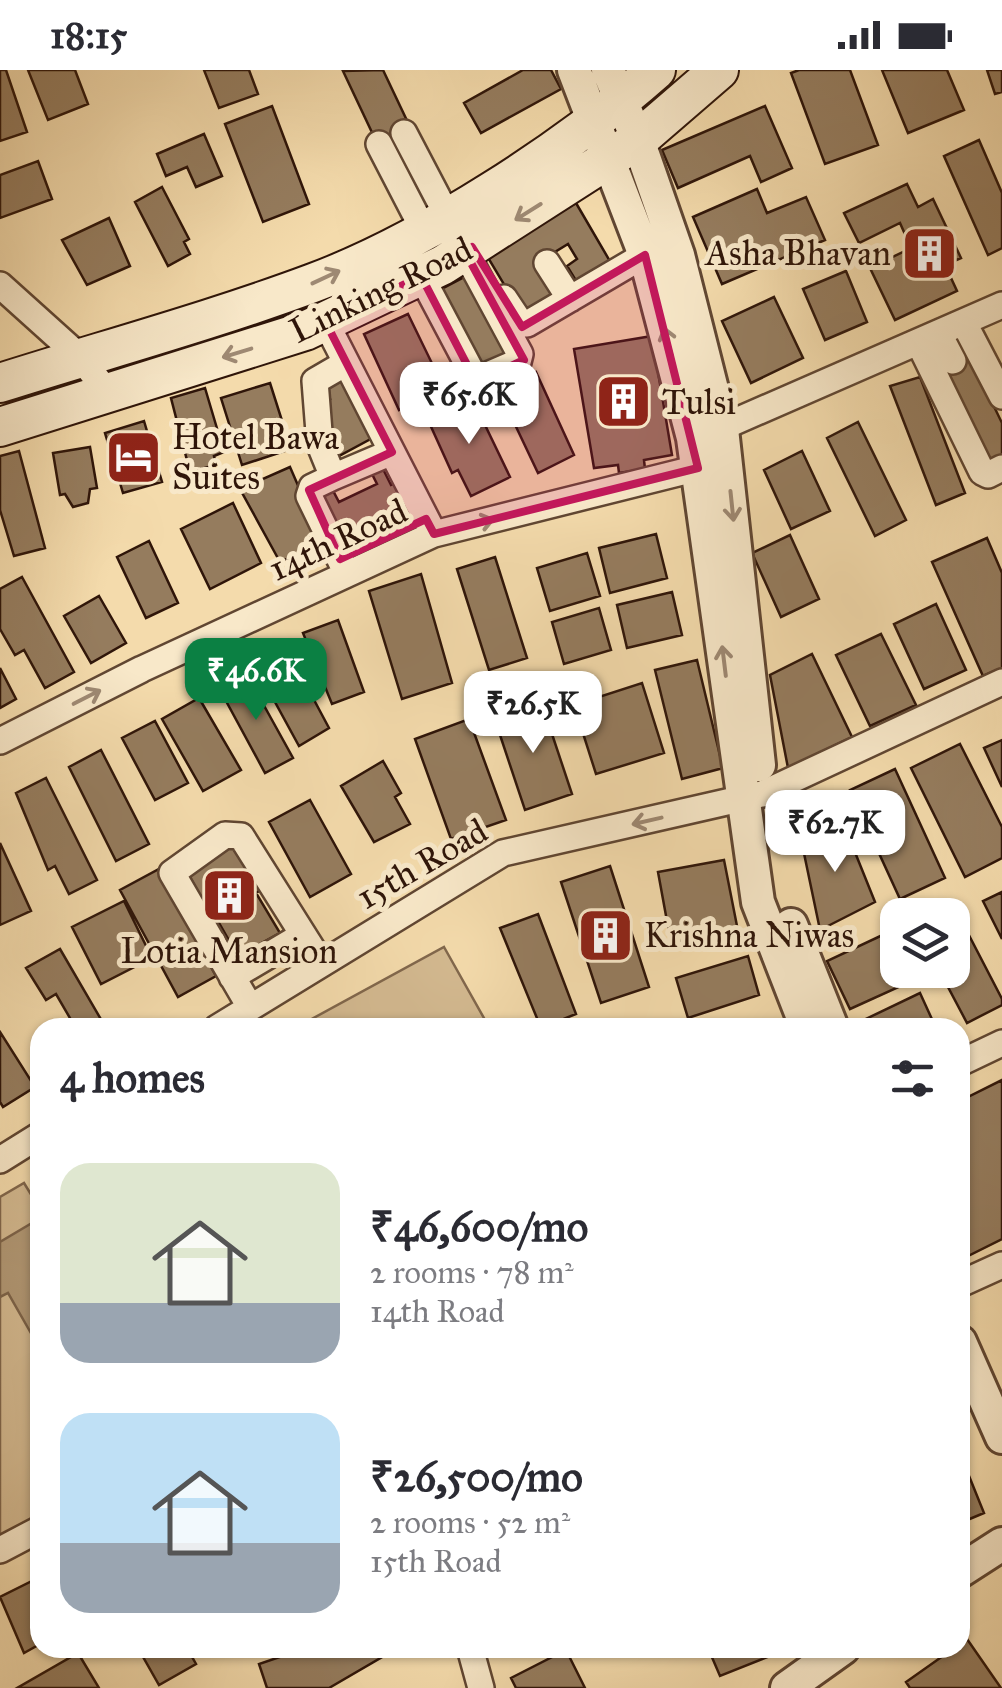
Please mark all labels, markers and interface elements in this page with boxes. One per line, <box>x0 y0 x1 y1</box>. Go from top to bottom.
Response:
text: 18:15 <box>50 12 127 58</box>
one-way arrow <box>514 201 543 222</box>
building icon: Asha Bhavan <box>900 223 960 283</box>
street label: Linking Road <box>283 227 480 353</box>
place label: Asha Bhavan <box>703 232 891 275</box>
one-way arrow <box>310 267 340 286</box>
one-way arrow <box>657 327 676 358</box>
one-way arrow <box>222 345 253 363</box>
pin: ₹65.6K <box>388 362 550 447</box>
building icon: Tulsi <box>593 372 653 432</box>
text: ₹65.6K <box>422 375 516 414</box>
place label: Tulsi <box>662 381 736 424</box>
place label: Hotel Bawa Suites <box>172 416 339 499</box>
hotel icon: Hotel Bawa Suites <box>103 427 163 487</box>
street label: 14th Road <box>262 489 414 591</box>
one-way arrow <box>723 490 742 522</box>
one-way arrow <box>462 513 494 531</box>
pin: ₹46.6K <box>175 638 337 723</box>
one-way arrow <box>714 646 732 678</box>
text: ₹46.6K <box>207 651 305 690</box>
pin: ₹26.5K <box>452 671 614 756</box>
text: ₹26.5K <box>486 684 580 723</box>
one-way arrow <box>72 687 101 706</box>
pin: ₹62.7K <box>754 790 916 875</box>
text: ₹62.7K <box>787 803 883 842</box>
street label: 15th Road <box>349 809 495 919</box>
one-way arrow <box>632 813 664 831</box>
building icon: Lotia Mansion <box>199 865 259 925</box>
map controls <box>880 898 970 988</box>
button: layers <box>880 898 970 988</box>
building icon: Krishna Niwas <box>575 905 635 965</box>
place label: Krishna Niwas <box>644 914 854 957</box>
place label: Lotia Mansion <box>121 930 338 973</box>
icon: filters <box>885 1051 940 1106</box>
text: 4 homes <box>60 1052 205 1104</box>
text: ₹46,600/mo <box>370 1201 588 1253</box>
icon: home <box>140 1203 260 1323</box>
text: 2 rooms · 78 m² <box>370 1253 574 1292</box>
text: 14th Road <box>370 1292 505 1331</box>
text: ₹26,500/mo <box>370 1451 583 1503</box>
icon: home <box>140 1453 260 1573</box>
text: 2 rooms · 52 m² <box>370 1503 570 1542</box>
text: 15th Road <box>370 1542 501 1581</box>

